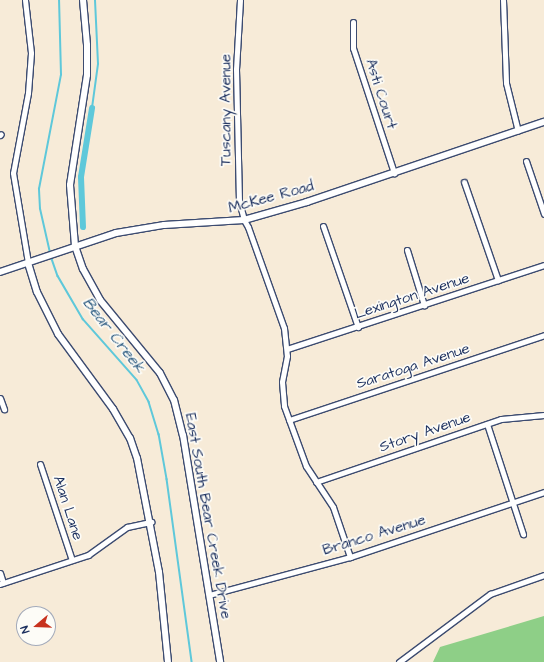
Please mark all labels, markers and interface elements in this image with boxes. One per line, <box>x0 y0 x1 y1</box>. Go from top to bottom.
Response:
street label: Tuscany Avenue <box>217 54 235 166</box>
street label: Asti Court <box>361 57 401 131</box>
street label: McKee Road <box>226 177 316 217</box>
street label: Lexington Avenue <box>352 269 472 323</box>
water label: Bear Creek <box>79 293 149 377</box>
street label: Saratoga Avenue <box>354 339 472 393</box>
street label: Story Avenue <box>377 408 473 456</box>
street label: East South Bear Creek Drive <box>181 412 235 620</box>
street label: Alan Lane <box>49 473 87 543</box>
street label: Branco Avenue <box>320 511 428 559</box>
north arrow <box>16 606 56 646</box>
text: N <box>17 624 33 635</box>

